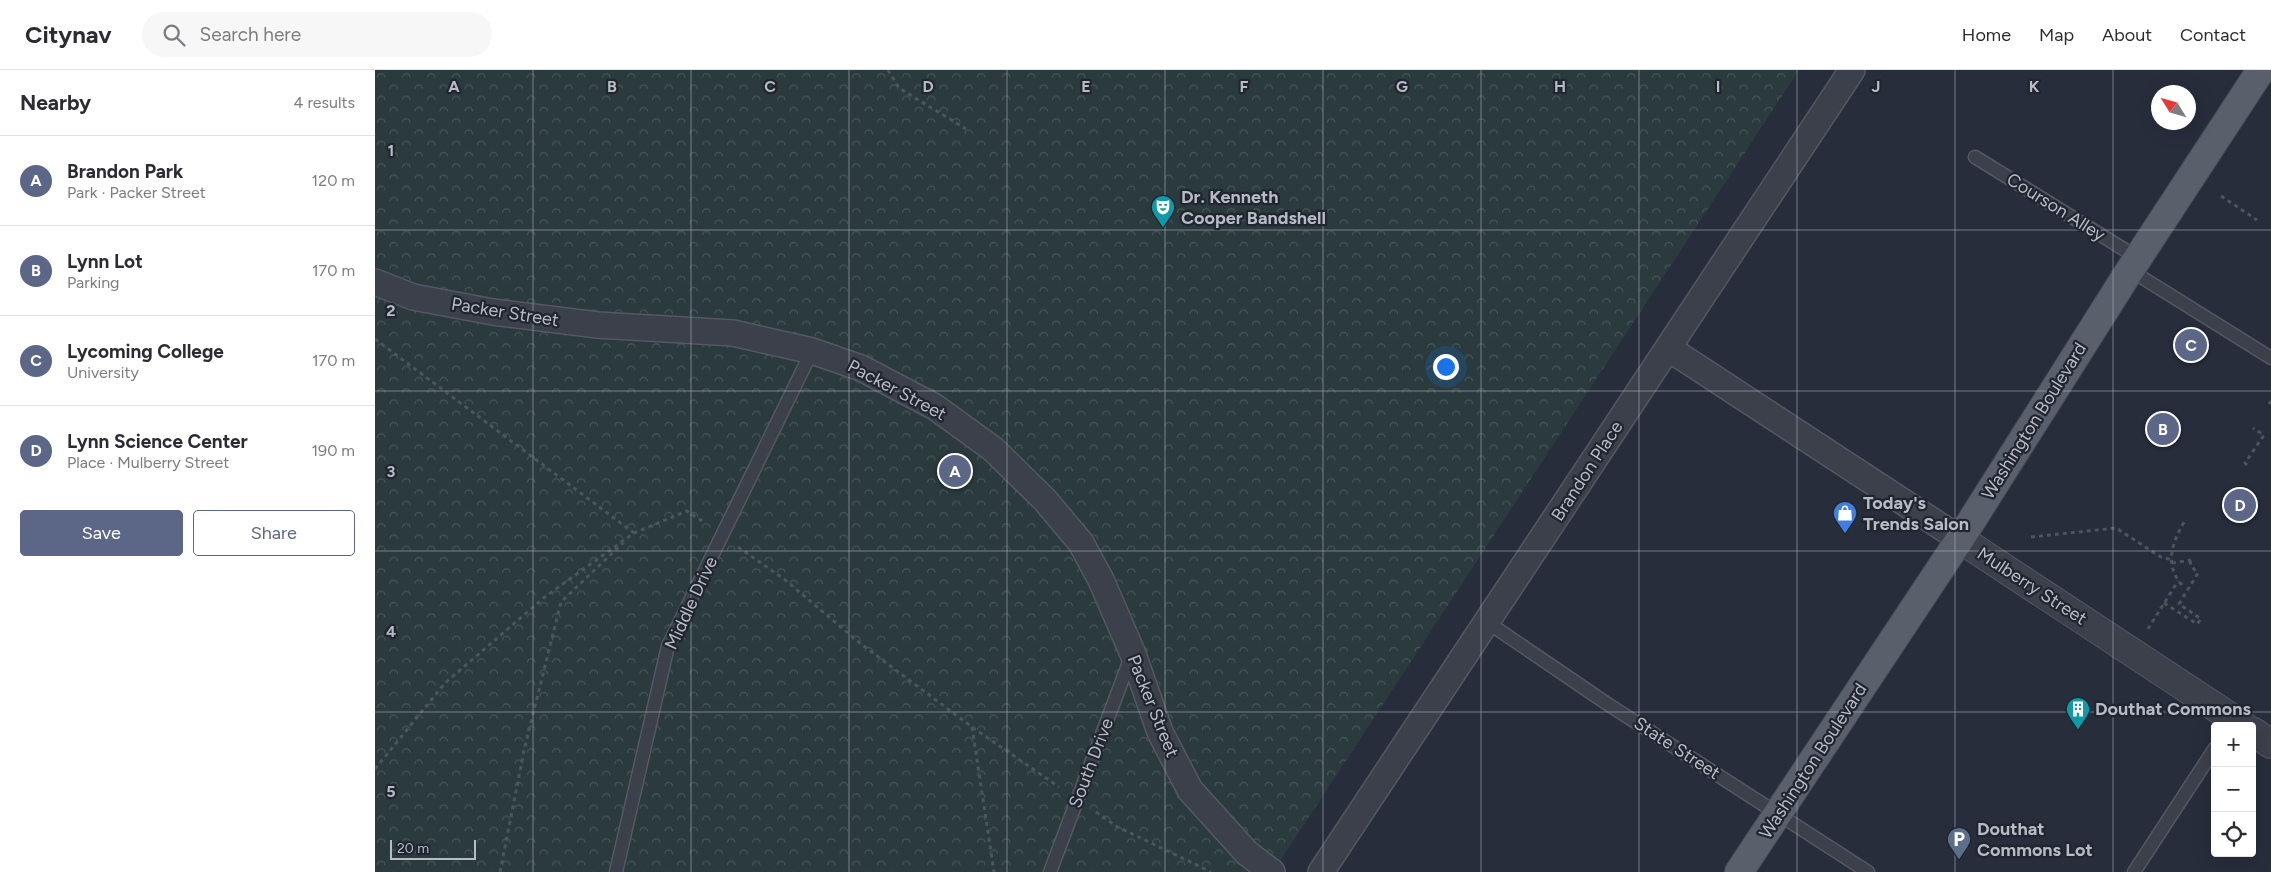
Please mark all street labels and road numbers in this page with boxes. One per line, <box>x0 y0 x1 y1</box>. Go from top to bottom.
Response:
street label: Courson Alley <box>2003 168 2110 246</box>
street label: Packer Street <box>450 293 560 331</box>
street label: Washington Boulevard <box>1977 339 2091 503</box>
street label: Packer Street <box>844 355 950 425</box>
street label: Brandon Place <box>1546 417 1628 525</box>
street label: Mulberry Street <box>1973 542 2091 630</box>
street label: Middle Drive <box>660 553 722 653</box>
street label: Packer Street <box>1122 652 1184 761</box>
street label: Washington Boulevard <box>1755 679 1871 843</box>
street label: State Street <box>1630 712 1724 784</box>
street label: South Drive <box>1064 715 1118 811</box>

